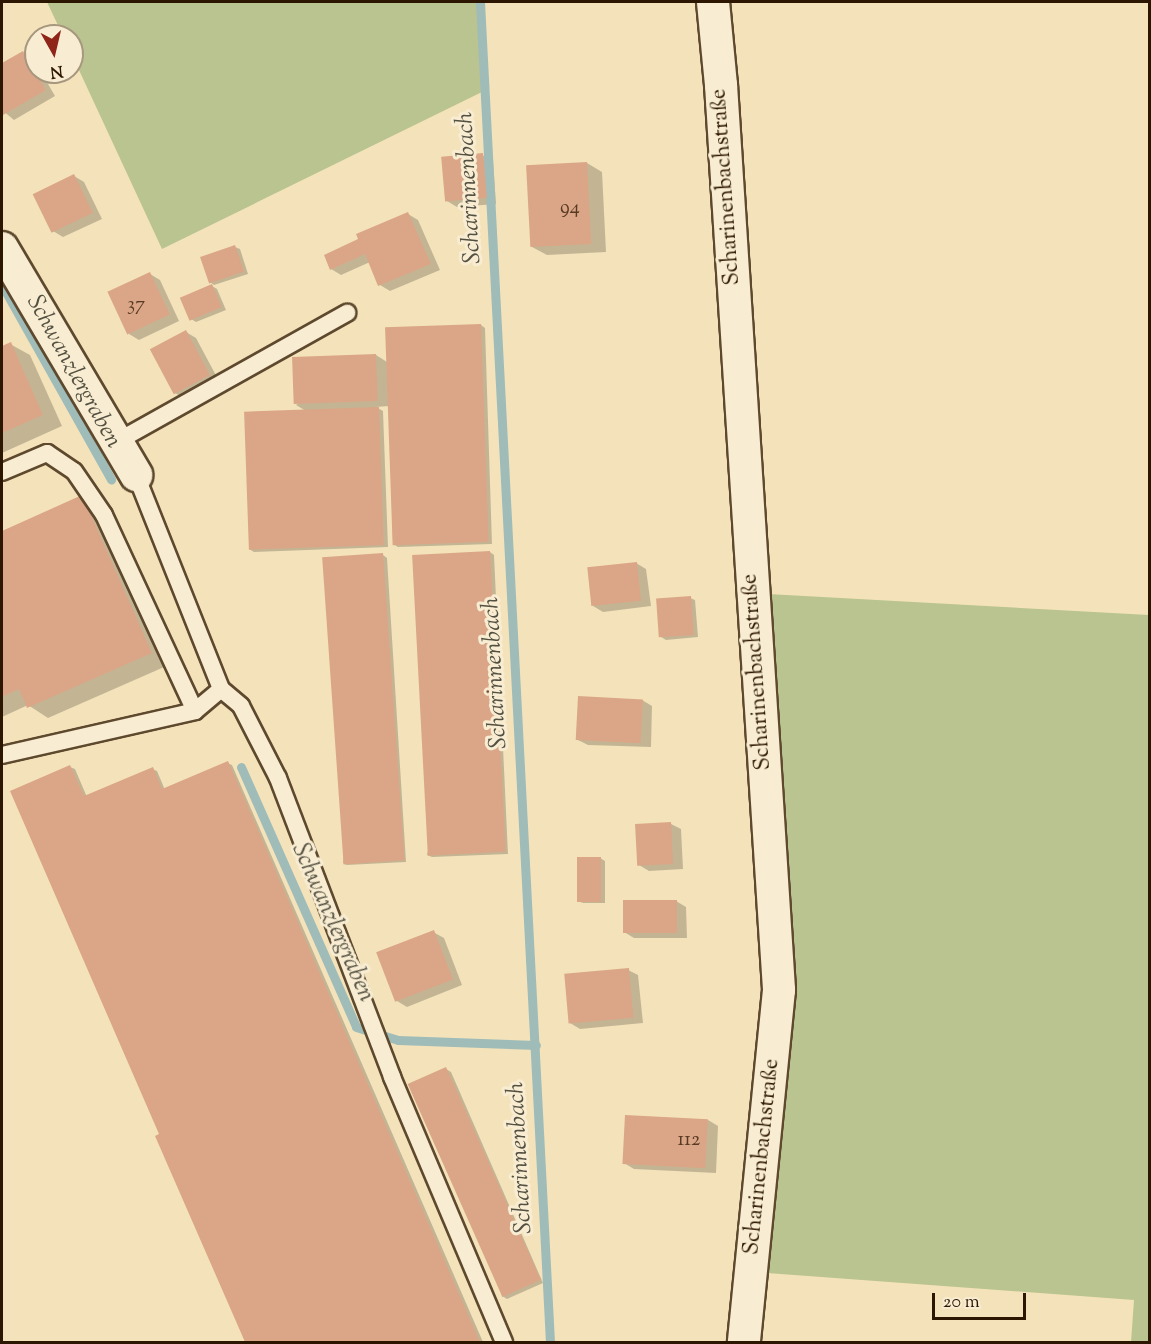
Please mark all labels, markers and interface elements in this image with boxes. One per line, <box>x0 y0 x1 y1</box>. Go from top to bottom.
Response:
north arrow <box>24 24 84 84</box>
text: N <box>48 58 64 83</box>
street label: Scharinenbachstraße <box>707 88 747 286</box>
water label: Scharinnenbach <box>452 111 488 265</box>
house number: 94 <box>560 196 580 220</box>
water label: Schwanzlergraben <box>19 290 127 454</box>
house number: 37 <box>127 293 145 317</box>
street label: Scharinenbachstraße <box>738 573 778 771</box>
water label: Scharinnenbach <box>478 596 514 750</box>
water label: Schwanzlergraben <box>284 839 380 1007</box>
street label: Scharinenbachstraße <box>740 1058 786 1256</box>
water label: Scharinnenbach <box>503 1081 539 1235</box>
house number: 112 <box>678 1128 700 1152</box>
scale bar <box>935 1281 1030 1319</box>
text: 20 m <box>943 1290 980 1316</box>

